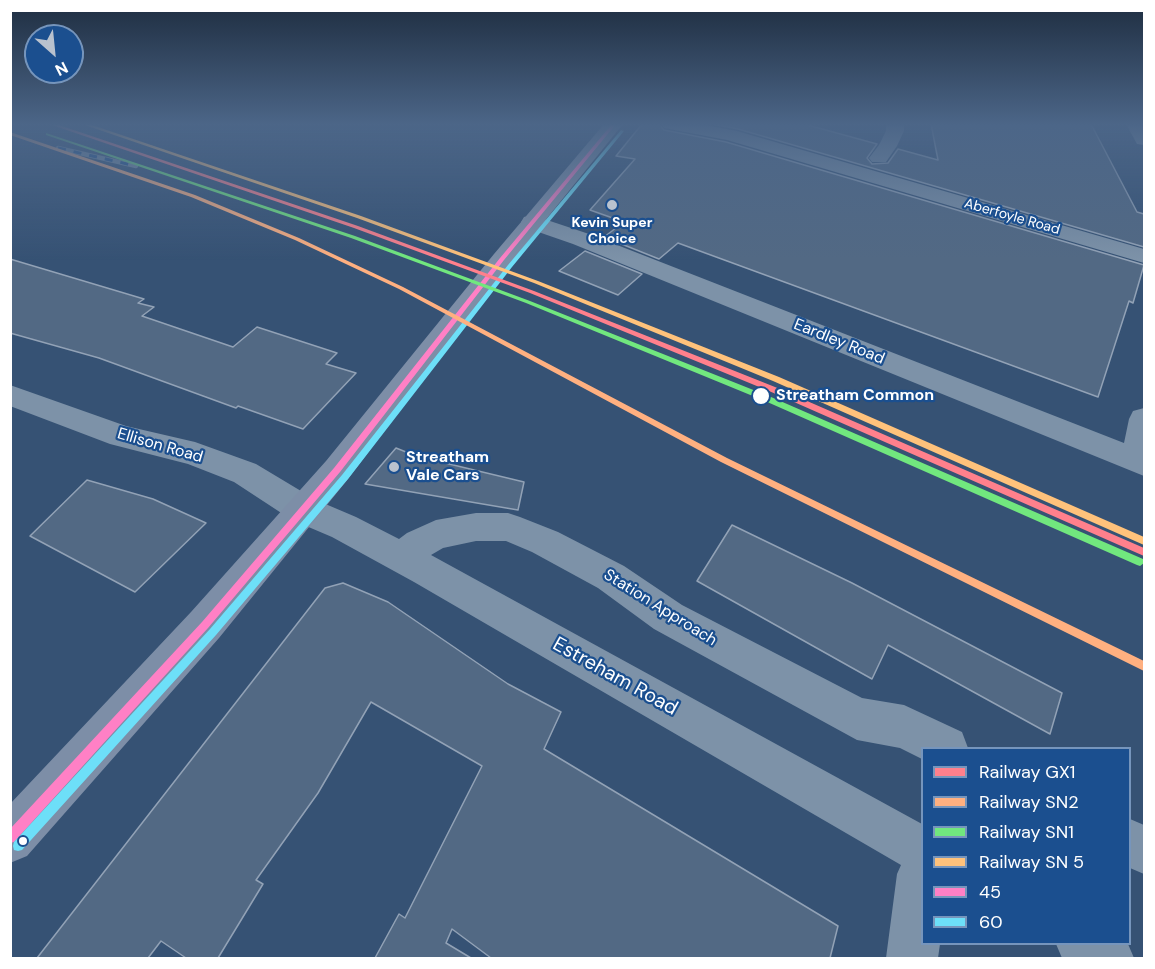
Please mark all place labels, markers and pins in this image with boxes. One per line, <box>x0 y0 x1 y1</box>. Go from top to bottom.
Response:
marker: Kevin Super Choice <box>605 198 619 212</box>
place label: Kevin Super Choice <box>572 215 652 248</box>
marker: Streatham Common <box>751 386 771 406</box>
place label: Streatham Common <box>776 386 934 406</box>
place label: Streatham Vale Cars <box>406 448 489 486</box>
marker: Streatham Vale Cars <box>387 460 401 474</box>
unlabelled marker <box>17 835 29 847</box>

